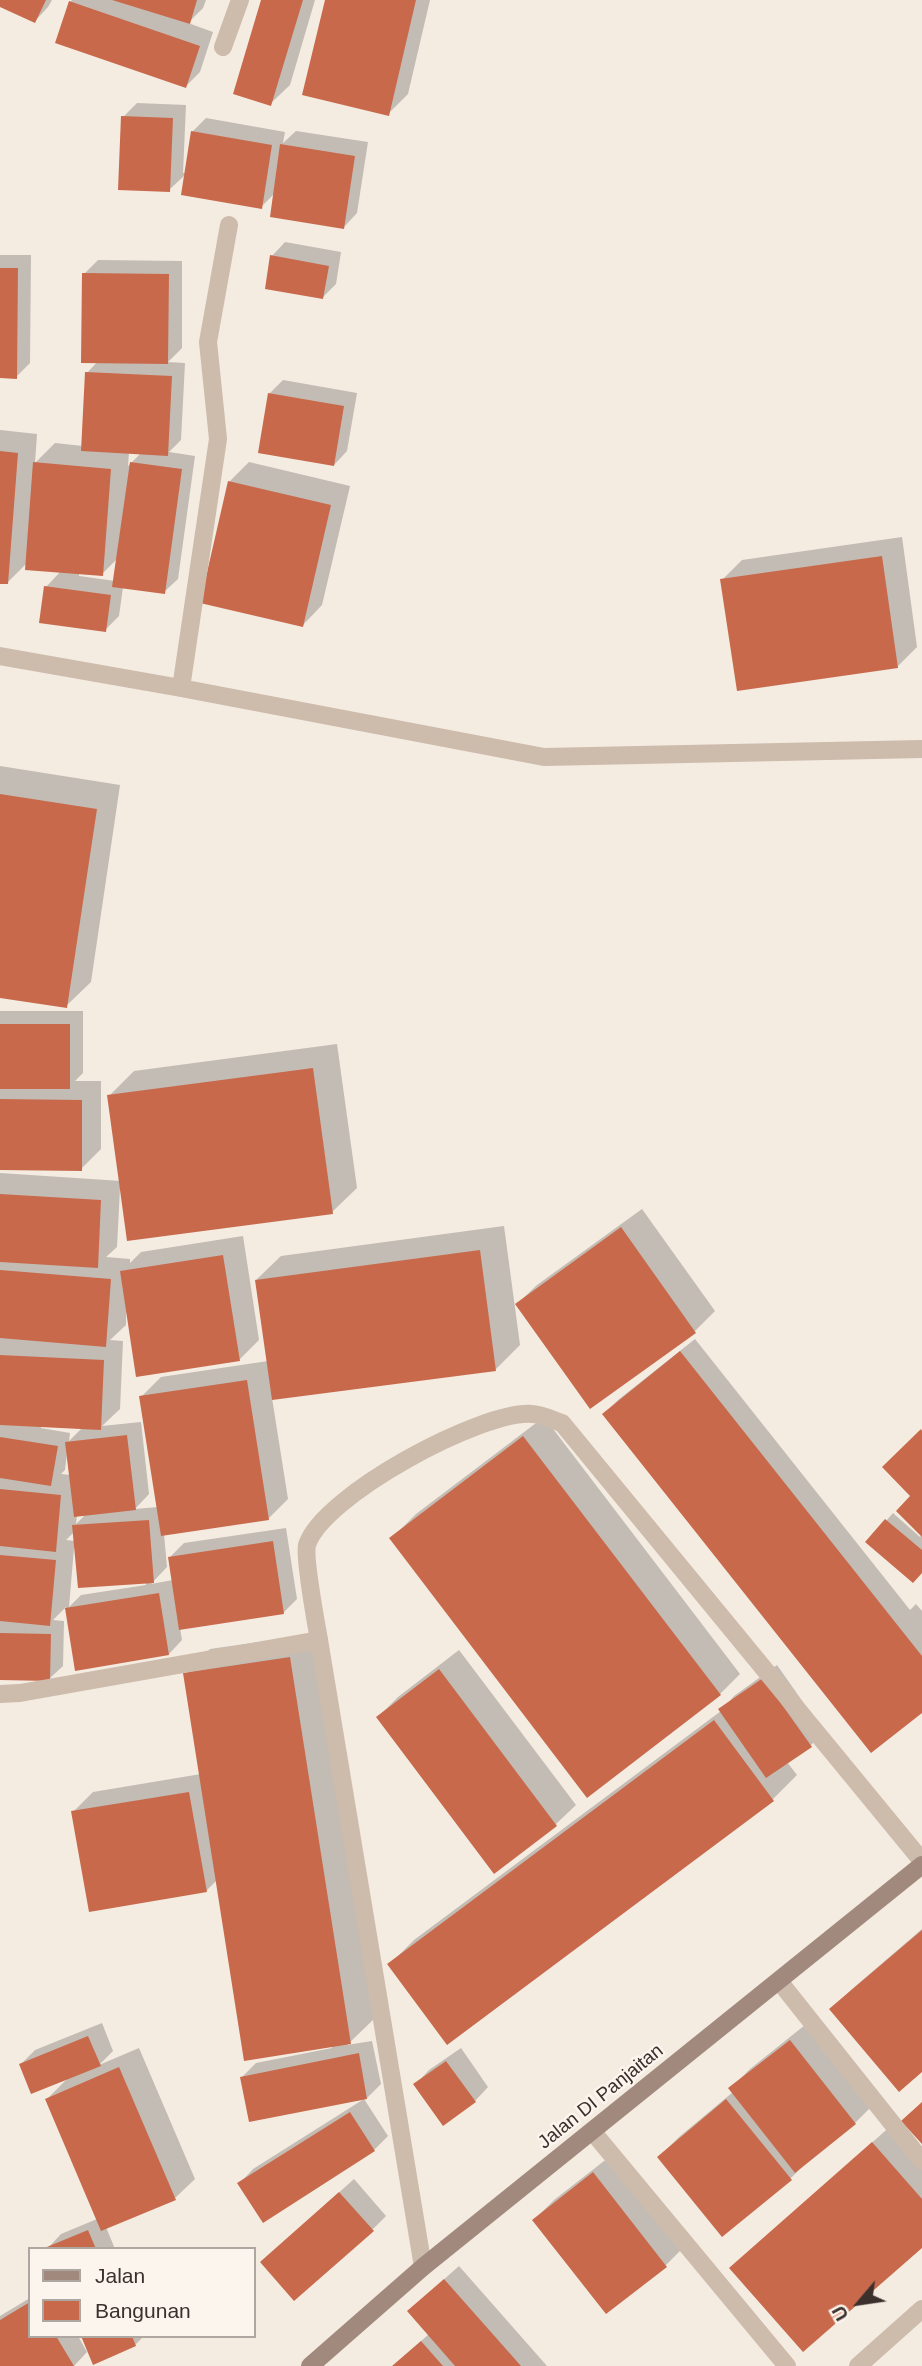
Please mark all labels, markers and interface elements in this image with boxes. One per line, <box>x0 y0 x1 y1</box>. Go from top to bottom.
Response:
street label: Jalan DI Panjaitan <box>534 2040 668 2154</box>
legend <box>28 2247 256 2338</box>
text: Jalan <box>95 2264 145 2287</box>
north arrow <box>824 2268 894 2338</box>
text: Bangunan <box>95 2299 191 2322</box>
text: U <box>828 2302 853 2325</box>

